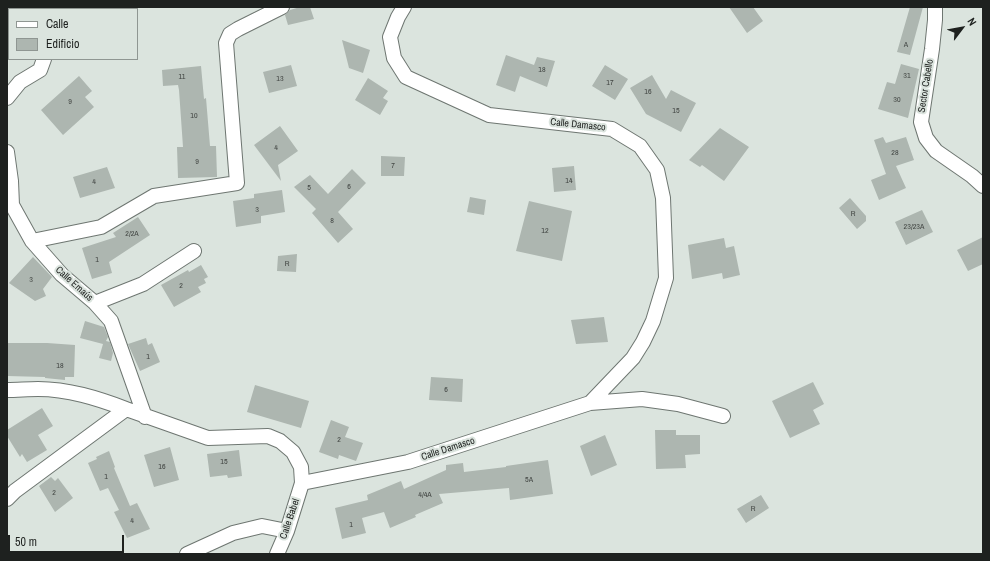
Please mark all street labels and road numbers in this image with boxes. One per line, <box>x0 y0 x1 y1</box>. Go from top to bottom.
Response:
street label: Sector Cabello <box>916 59 936 113</box>
street label: Calle Damasco <box>550 116 606 134</box>
street label: Calle Emaús <box>53 264 95 304</box>
street label: Calle Damasco <box>420 435 476 463</box>
street label: Calle Babel <box>278 497 302 541</box>

